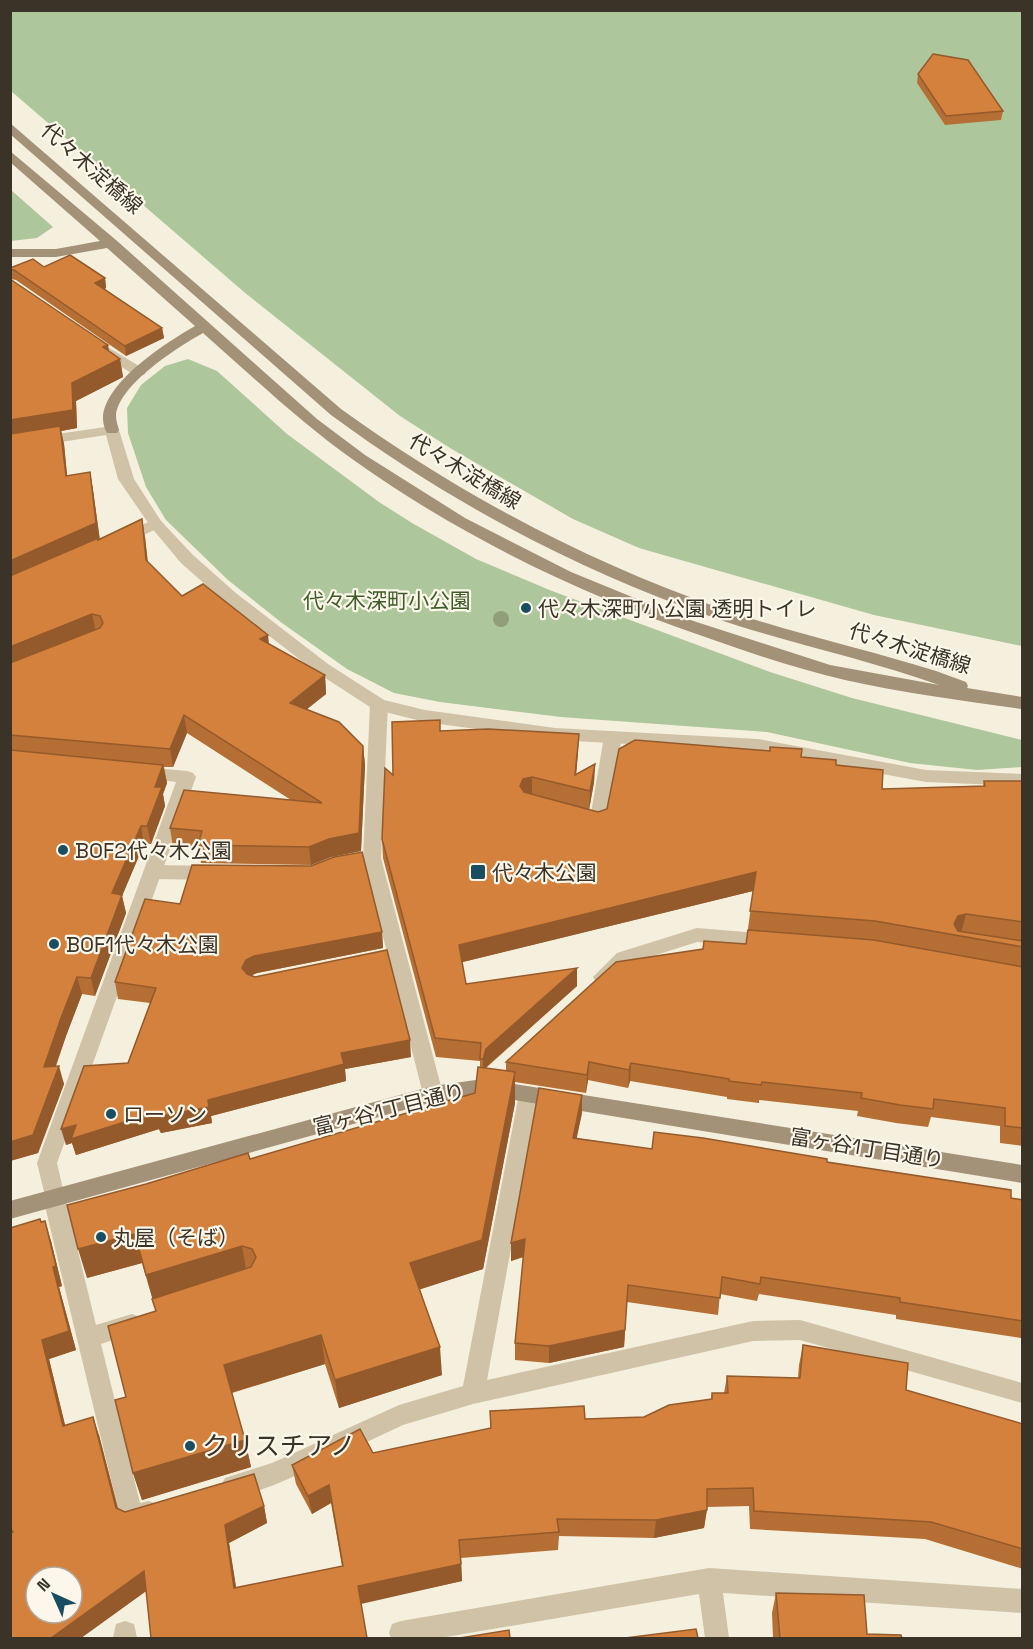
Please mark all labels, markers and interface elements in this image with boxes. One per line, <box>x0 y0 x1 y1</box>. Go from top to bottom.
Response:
street label: 代々木淀橋線 <box>36 116 148 220</box>
street label: 代々木淀橋線 <box>404 427 526 515</box>
park label: 代々木深町小公園 <box>303 587 471 614</box>
place label: 代々木深町小公園 透明トイレ <box>538 595 816 622</box>
marker: 代々木深町小公園 透明トイレ <box>519 601 533 615</box>
street label: 代々木淀橋線 <box>846 617 974 679</box>
place label: BOF2代々木公園 <box>75 837 232 864</box>
marker: BOF2代々木公園 <box>56 843 70 857</box>
place label: 代々木公園 <box>492 859 597 886</box>
marker: 代々木公園 <box>469 863 487 881</box>
place label: BOF1代々木公園 <box>66 931 219 958</box>
marker: BOF1代々木公園 <box>47 937 61 951</box>
street label: 富ヶ谷1丁目通り <box>310 1077 468 1141</box>
place label: ローソン <box>123 1101 207 1128</box>
marker: ローソン <box>104 1107 118 1121</box>
street label: 富ヶ谷1丁目通り <box>788 1122 946 1174</box>
place label: 丸屋（そば） <box>113 1224 239 1251</box>
marker: 丸屋（そば） <box>94 1230 108 1244</box>
place label: クリスチアノ <box>202 1429 356 1463</box>
marker: クリスチアノ <box>183 1439 197 1453</box>
north arrow <box>24 1565 84 1625</box>
text: N <box>33 1574 55 1596</box>

